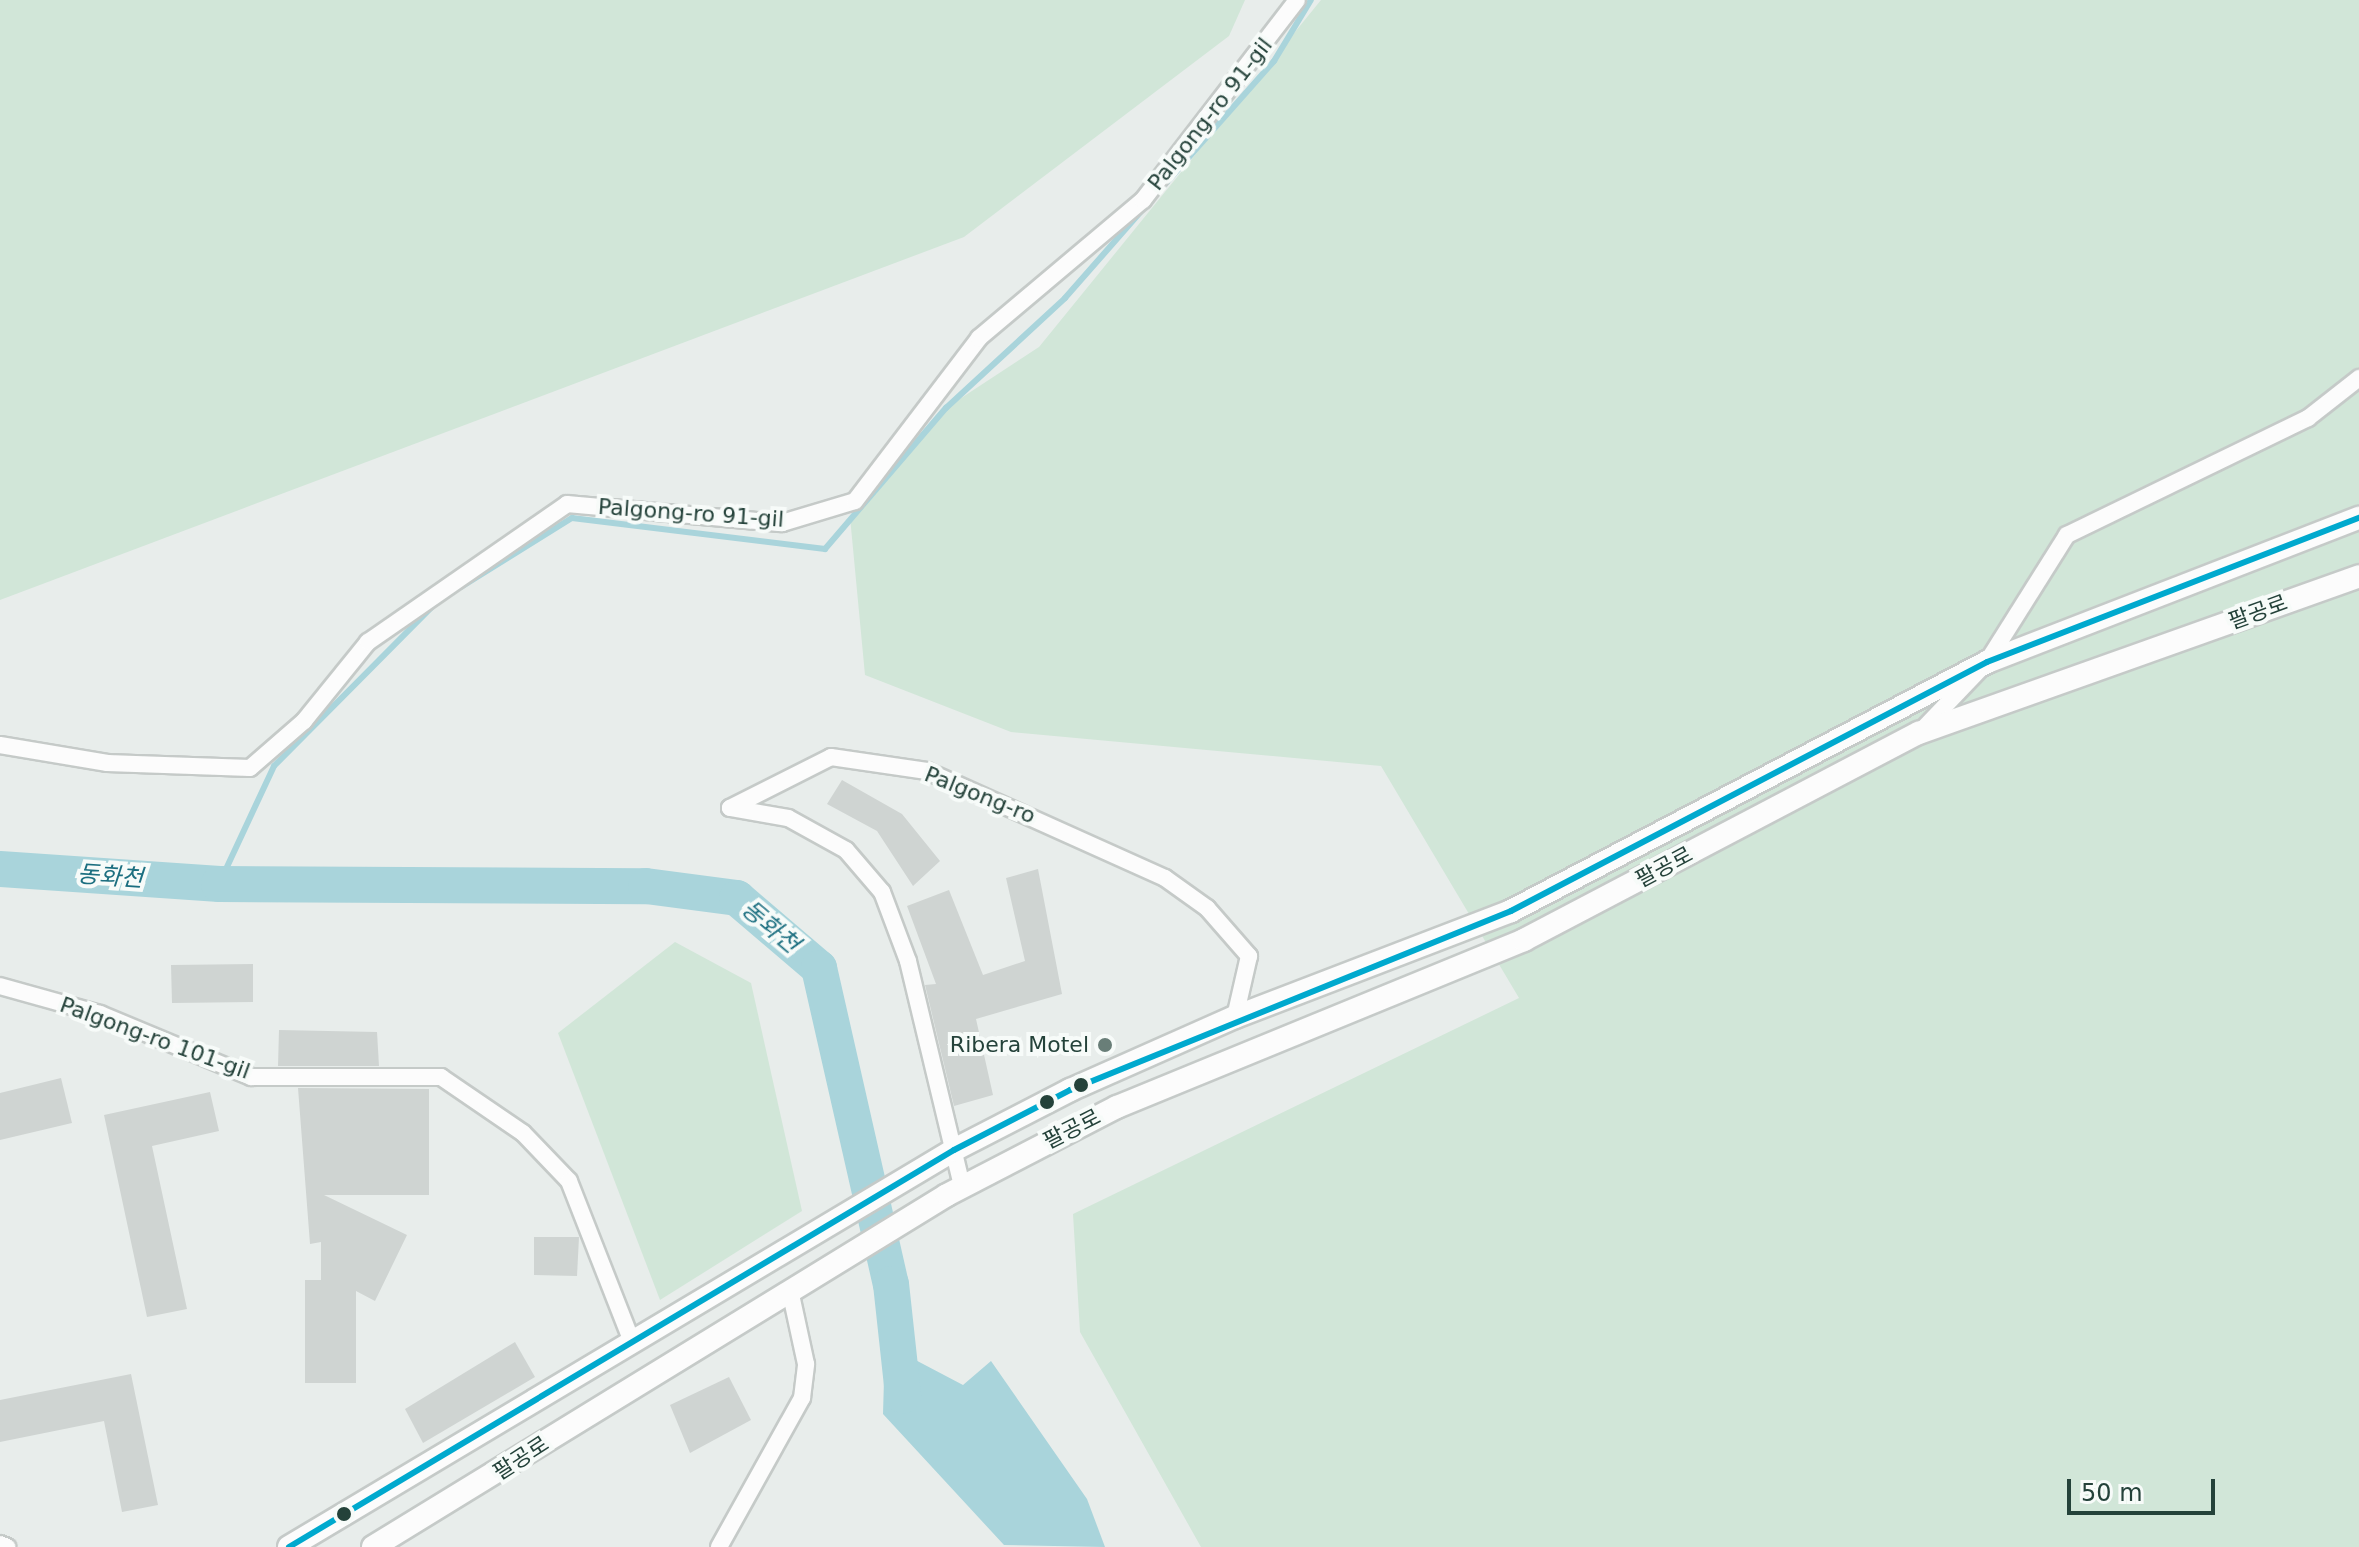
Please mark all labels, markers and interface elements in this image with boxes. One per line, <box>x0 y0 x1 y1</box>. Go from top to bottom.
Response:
street label: Palgong-ro 91-gil <box>1142 32 1278 196</box>
street label: Palgong-ro 91-gil <box>597 493 785 533</box>
street label: 팔공로 <box>2225 589 2291 635</box>
street label: Palgong-ro <box>921 761 1039 829</box>
street label: 팔공로 <box>1631 841 1697 893</box>
water label: 동화천 <box>76 860 144 894</box>
water label: 동화천 <box>735 895 805 959</box>
street label: Palgong-ro 101-gil <box>56 991 254 1085</box>
place label: Ribera Motel <box>950 1032 1089 1058</box>
marker: Ribera Motel <box>1096 1036 1114 1054</box>
unlabelled marker <box>1073 1077 1089 1093</box>
unlabelled marker <box>1039 1094 1055 1110</box>
street label: 팔공로 <box>1039 1103 1105 1155</box>
street label: 팔공로 <box>488 1430 554 1486</box>
scale bar <box>2071 1463 2219 1513</box>
text: 50 m <box>2081 1479 2143 1507</box>
unlabelled marker <box>336 1506 352 1522</box>

